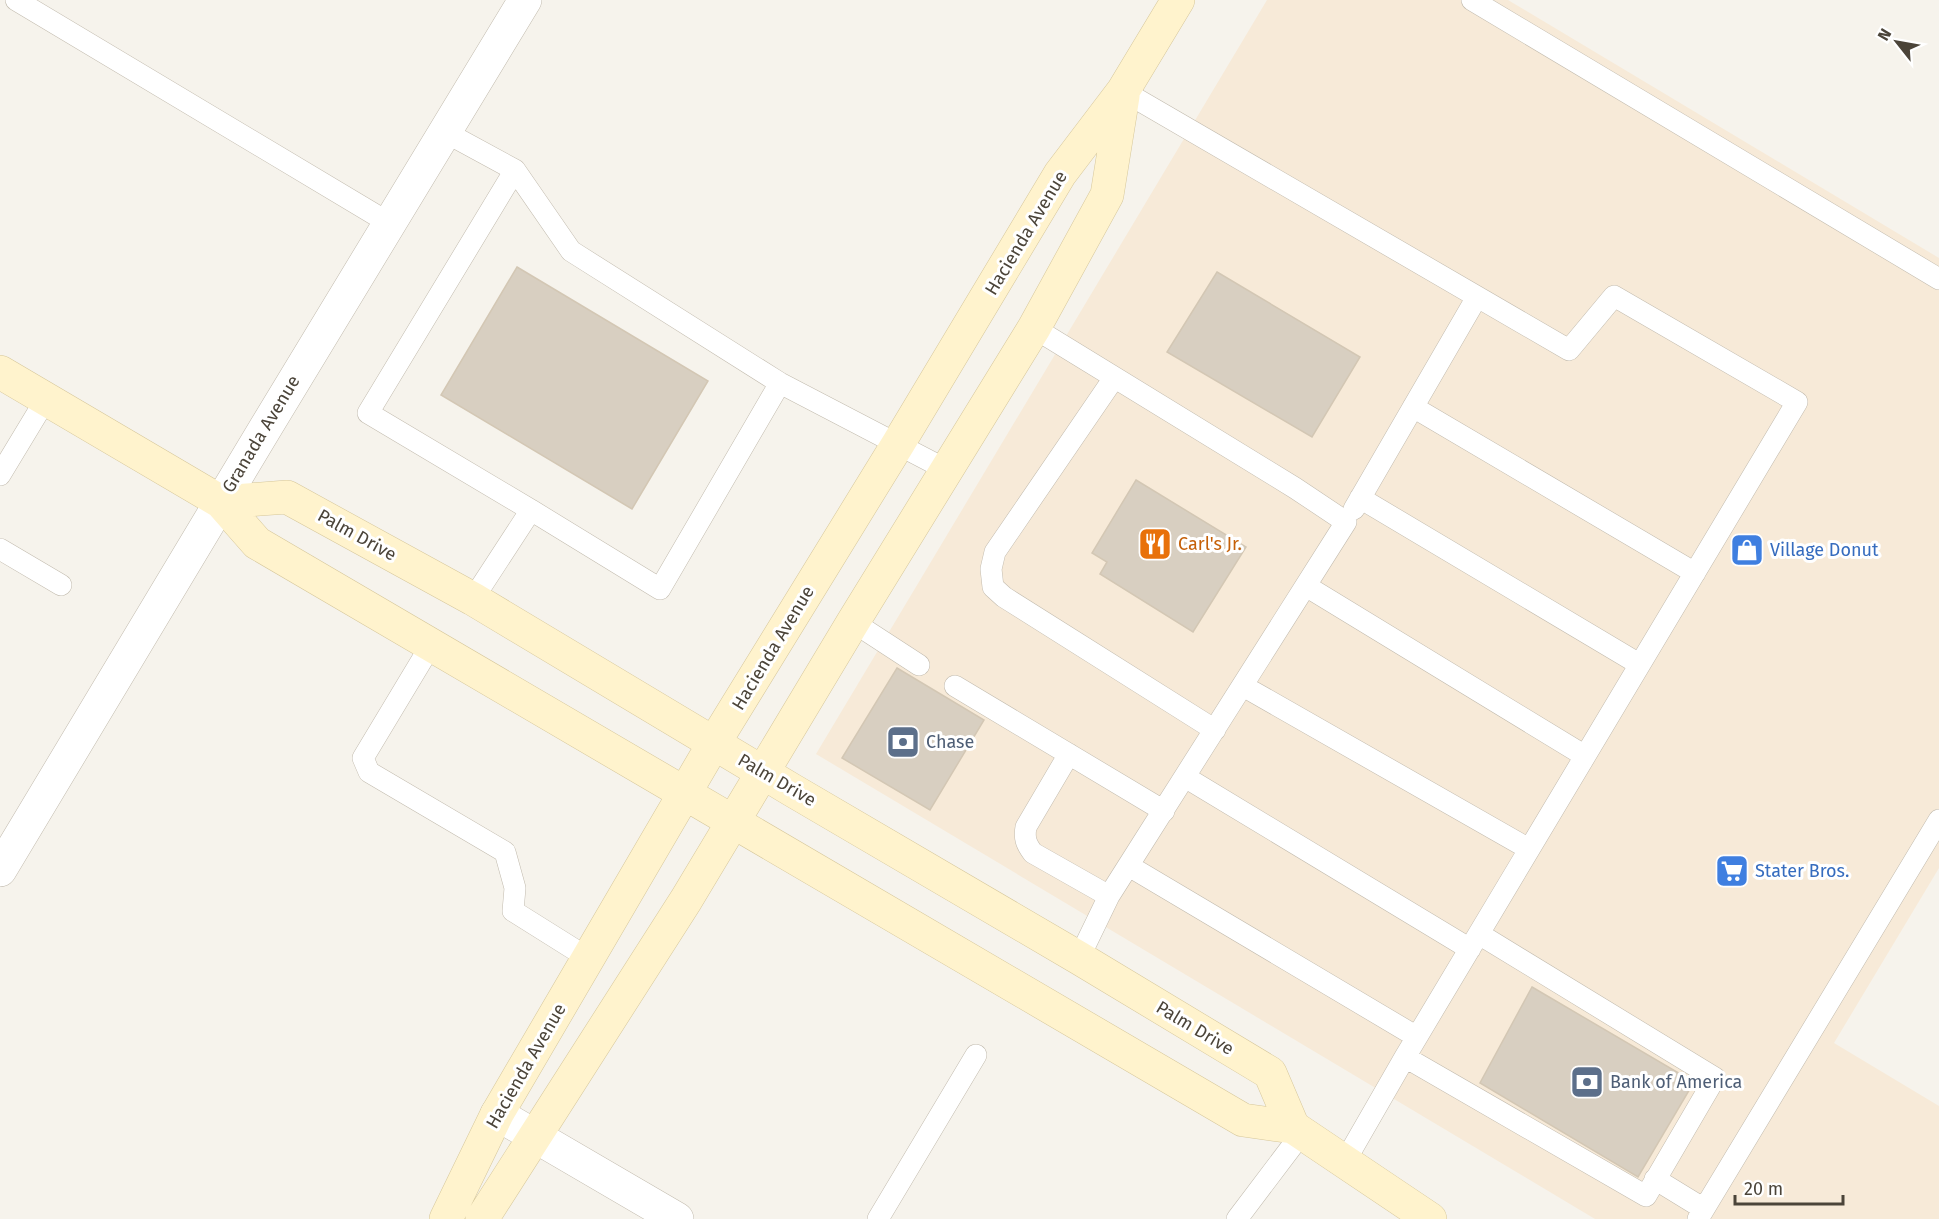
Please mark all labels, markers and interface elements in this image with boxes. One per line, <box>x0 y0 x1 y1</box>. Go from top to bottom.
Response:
north arrow <box>1867 12 1927 72</box>
text: N <box>1874 25 1895 44</box>
street label: Hacienda Avenue <box>980 167 1072 299</box>
street label: Granada Avenue <box>217 371 305 497</box>
street label: Palm Drive <box>314 504 400 566</box>
restaurant icon: Carl's Jr. <box>1137 526 1173 562</box>
shop icon: Village Donut <box>1729 532 1765 568</box>
place label: Carl's Jr. <box>1178 533 1242 555</box>
place label: Village Donut <box>1770 539 1879 561</box>
street label: Hacienda Avenue <box>727 582 819 714</box>
bank icon: Chase <box>885 724 921 760</box>
place label: Chase <box>926 731 974 753</box>
street label: Palm Drive <box>734 749 820 811</box>
supermarket icon: Stater Bros. <box>1714 853 1750 889</box>
place label: Stater Bros. <box>1755 860 1849 882</box>
street label: Palm Drive <box>1152 996 1238 1060</box>
street label: Hacienda Avenue <box>481 999 571 1133</box>
bank icon: Bank of America <box>1569 1064 1605 1100</box>
place label: Bank of America <box>1610 1071 1742 1093</box>
scale bar <box>1735 1168 1843 1206</box>
text: 20 m <box>1744 1178 1783 1200</box>

